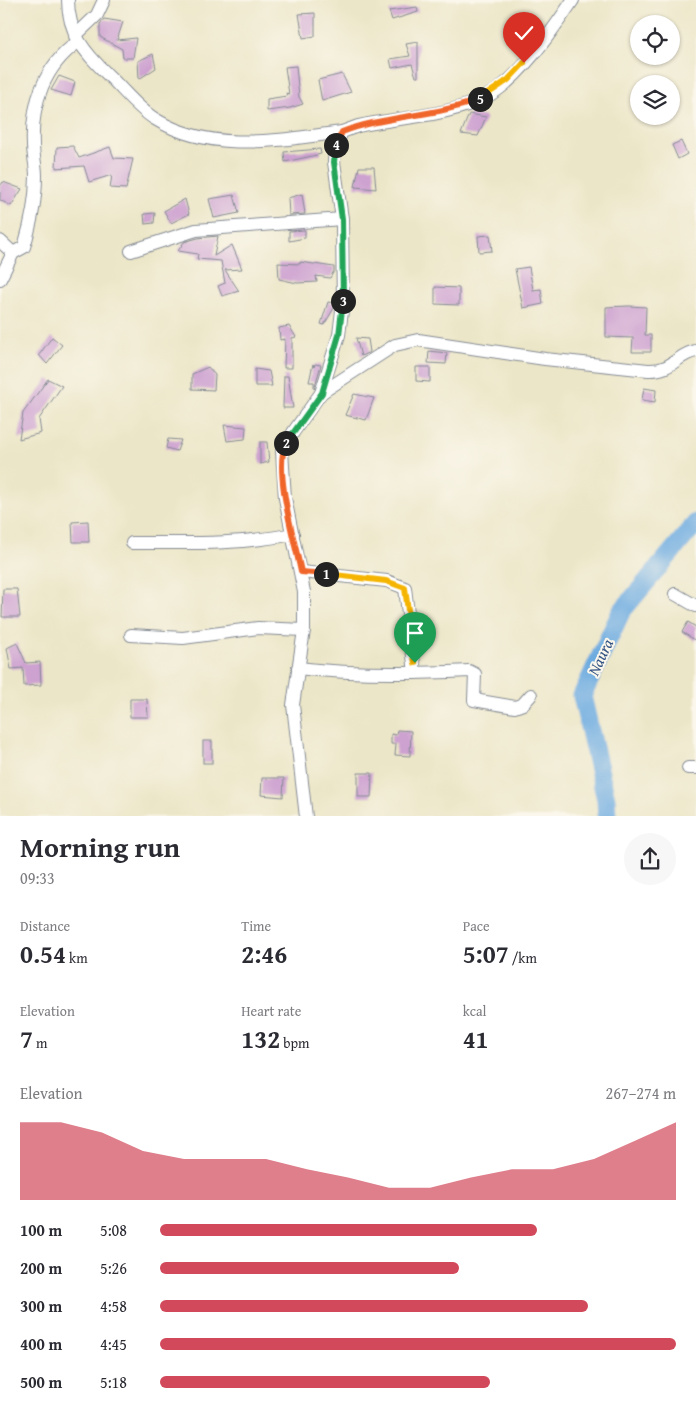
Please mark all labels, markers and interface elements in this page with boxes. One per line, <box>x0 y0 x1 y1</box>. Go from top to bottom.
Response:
pin <box>503 12 545 63</box>
map controls <box>630 15 680 125</box>
button: locate <box>630 15 680 65</box>
icon: check <box>510 19 538 47</box>
button: layers <box>630 75 680 125</box>
pin: 5 <box>468 86 492 112</box>
text: 5 <box>477 89 484 109</box>
pin: 4 <box>324 132 348 158</box>
text: 4 <box>333 135 340 155</box>
pin: 3 <box>330 288 356 314</box>
text: 3 <box>340 291 347 311</box>
pin: 2 <box>274 430 298 456</box>
text: 2 <box>283 433 290 453</box>
pin: 1 <box>314 562 338 586</box>
text: 1 <box>323 564 330 584</box>
pin <box>394 612 436 663</box>
icon: arrive <box>401 619 429 647</box>
water label: Naura <box>581 634 619 680</box>
text: Morning run <box>20 826 180 867</box>
button: share <box>624 833 676 885</box>
text: 09:33 <box>20 866 55 890</box>
text: Distance <box>20 916 70 936</box>
text: Time <box>241 916 271 936</box>
text: Pace <box>463 916 490 936</box>
text: 0.54 <box>20 936 66 972</box>
text: 2:46 <box>241 936 287 972</box>
text: 5:07 <box>463 936 509 972</box>
text: km <box>66 948 88 968</box>
text: /km <box>509 948 537 968</box>
text: Elevation <box>20 1001 75 1021</box>
text: Heart rate <box>241 1001 301 1021</box>
text: kcal <box>463 1001 487 1021</box>
text: 7 <box>20 1021 33 1057</box>
text: 132 <box>241 1021 280 1057</box>
text: 41 <box>463 1021 489 1057</box>
text: m <box>33 1033 47 1053</box>
text: bpm <box>280 1033 310 1053</box>
text: Elevation <box>20 1081 83 1105</box>
text: 267–274 m <box>606 1081 676 1105</box>
text: 100 m <box>20 1218 62 1242</box>
text: 5:08 <box>100 1218 127 1242</box>
text: 200 m <box>20 1256 62 1280</box>
text: 5:26 <box>100 1256 127 1280</box>
text: 300 m <box>20 1294 62 1318</box>
text: 4:58 <box>100 1294 127 1318</box>
text: 400 m <box>20 1332 62 1356</box>
text: 4:45 <box>100 1332 127 1356</box>
text: 500 m <box>20 1370 62 1394</box>
text: 5:18 <box>100 1370 127 1394</box>

